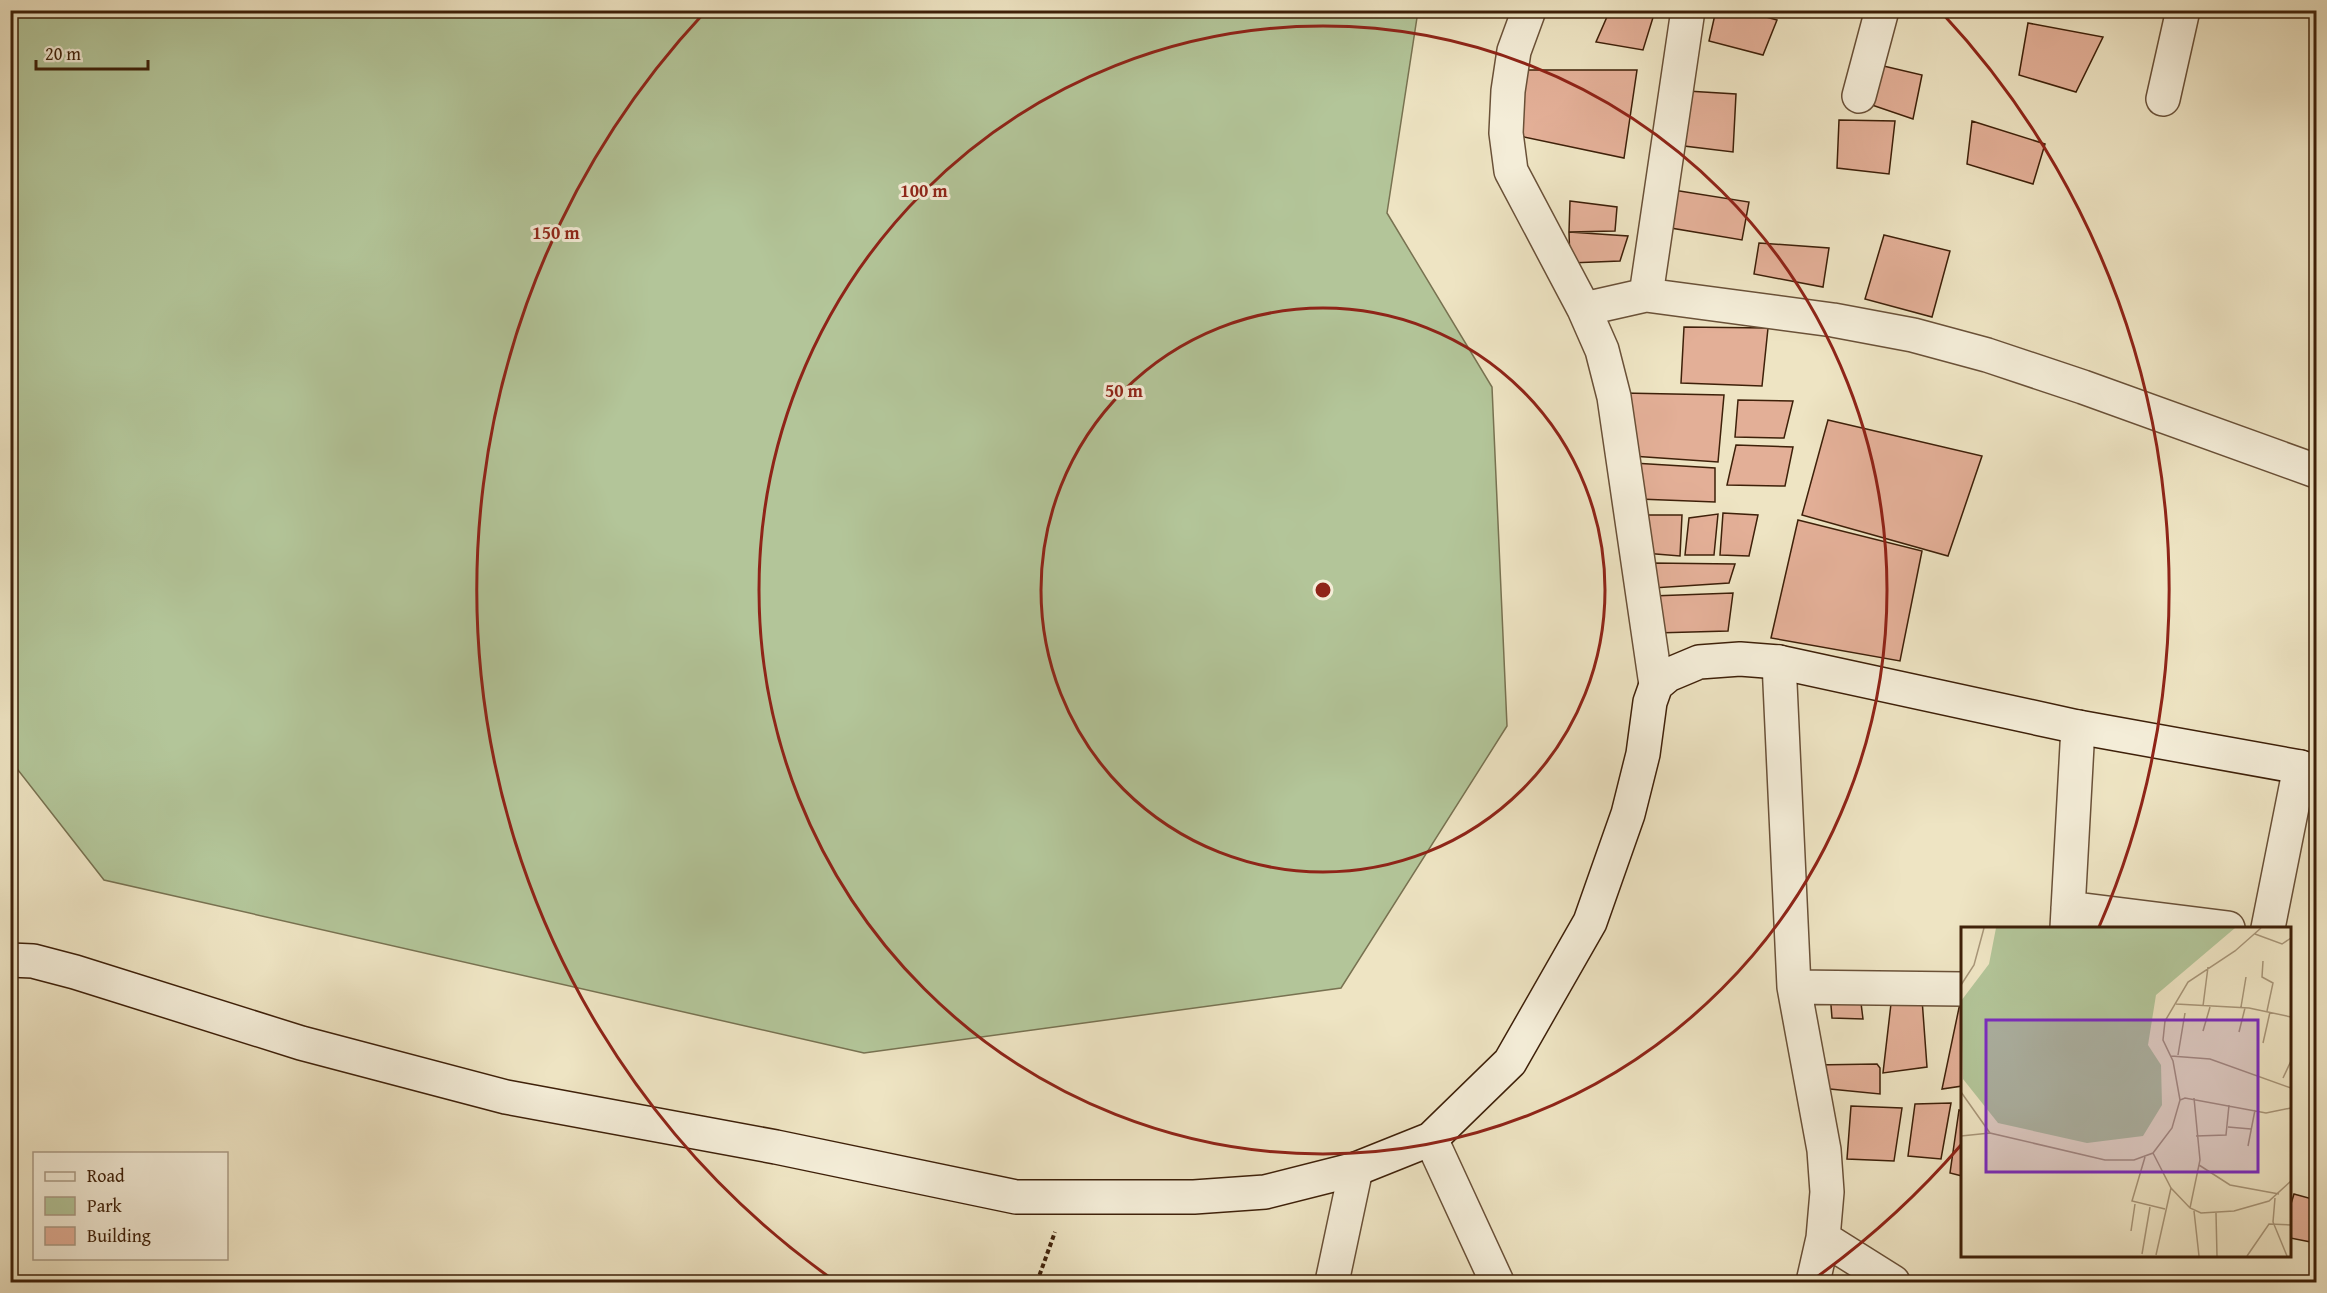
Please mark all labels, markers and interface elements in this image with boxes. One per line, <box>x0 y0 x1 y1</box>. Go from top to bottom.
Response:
scale bar <box>36 33 148 71</box>
text: 20 m <box>45 40 81 67</box>
text: 100 m <box>900 177 948 204</box>
text: 150 m <box>532 219 580 246</box>
text: 50 m <box>1105 377 1144 404</box>
centre of rings <box>1313 580 1333 600</box>
inset map <box>1961 927 2291 1257</box>
legend <box>33 1152 228 1260</box>
text: Road <box>87 1162 125 1189</box>
text: Park <box>87 1192 123 1219</box>
text: Building <box>87 1222 151 1249</box>

